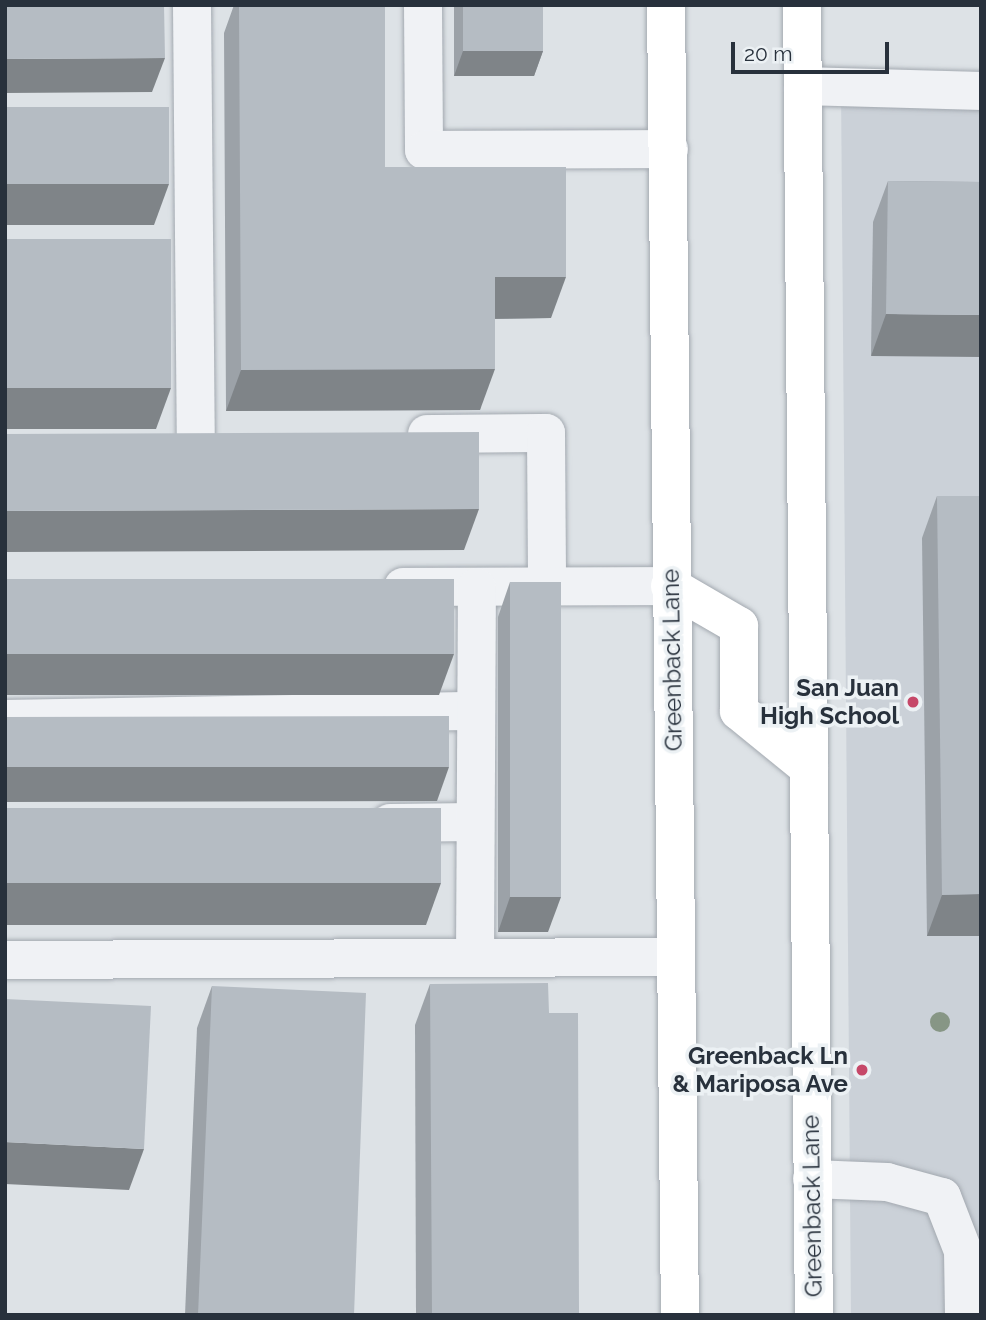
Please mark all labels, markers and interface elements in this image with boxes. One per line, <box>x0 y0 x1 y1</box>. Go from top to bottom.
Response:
scale bar <box>734 28 892 72</box>
text: 20 m <box>744 41 792 66</box>
street label: Greenback Lane <box>656 569 688 751</box>
place label: San Juan High School <box>760 674 899 730</box>
marker: San Juan High School <box>905 694 921 710</box>
place label: Greenback Ln & Mariposa Ave <box>672 1042 848 1098</box>
marker: Greenback Ln & Mariposa Ave <box>854 1062 870 1078</box>
street label: Greenback Lane <box>796 1115 828 1297</box>

